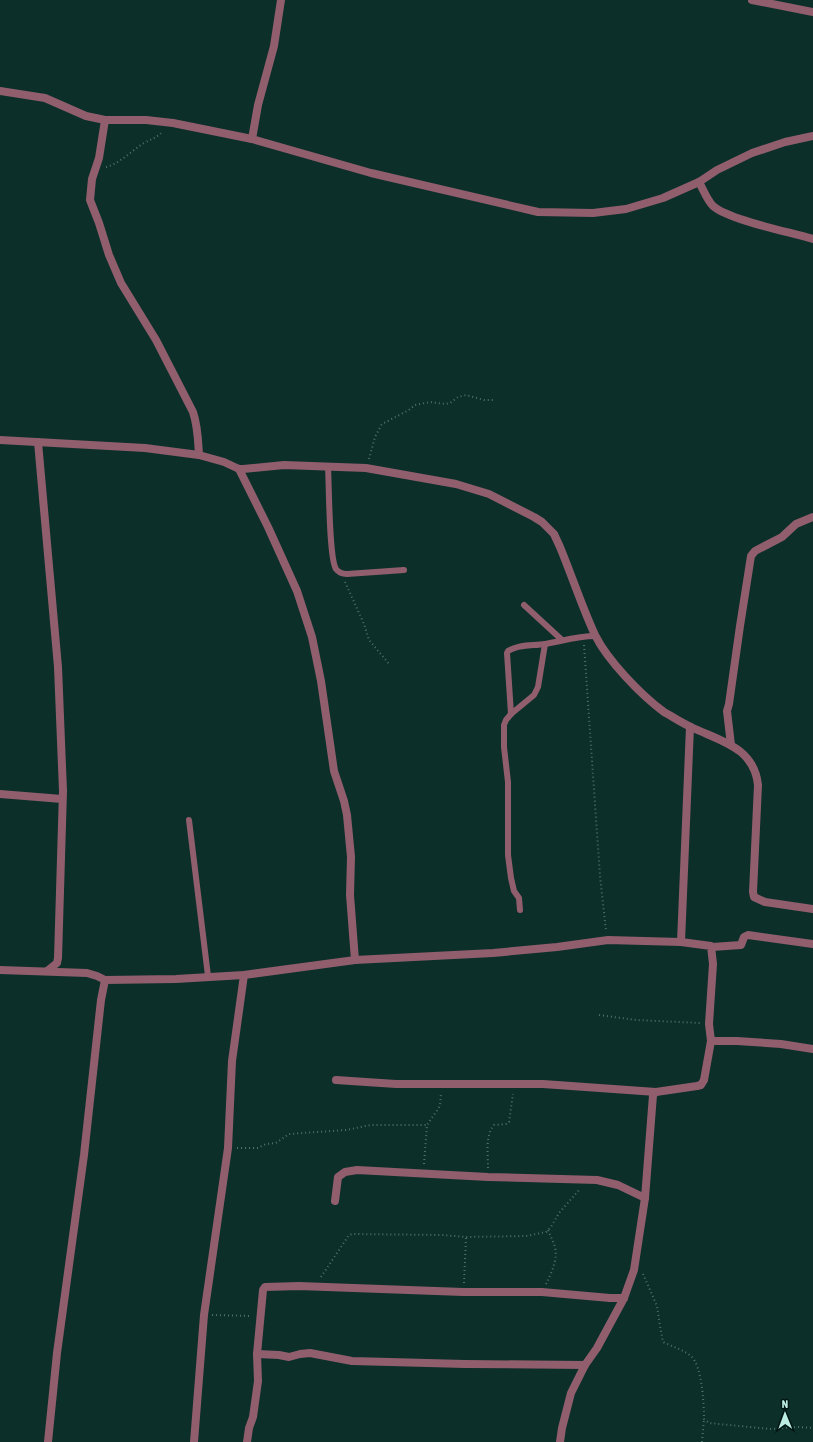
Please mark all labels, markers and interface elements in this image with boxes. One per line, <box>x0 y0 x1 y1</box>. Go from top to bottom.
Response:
north arrow <box>765 1394 805 1434</box>
text: N <box>781 1398 788 1410</box>

